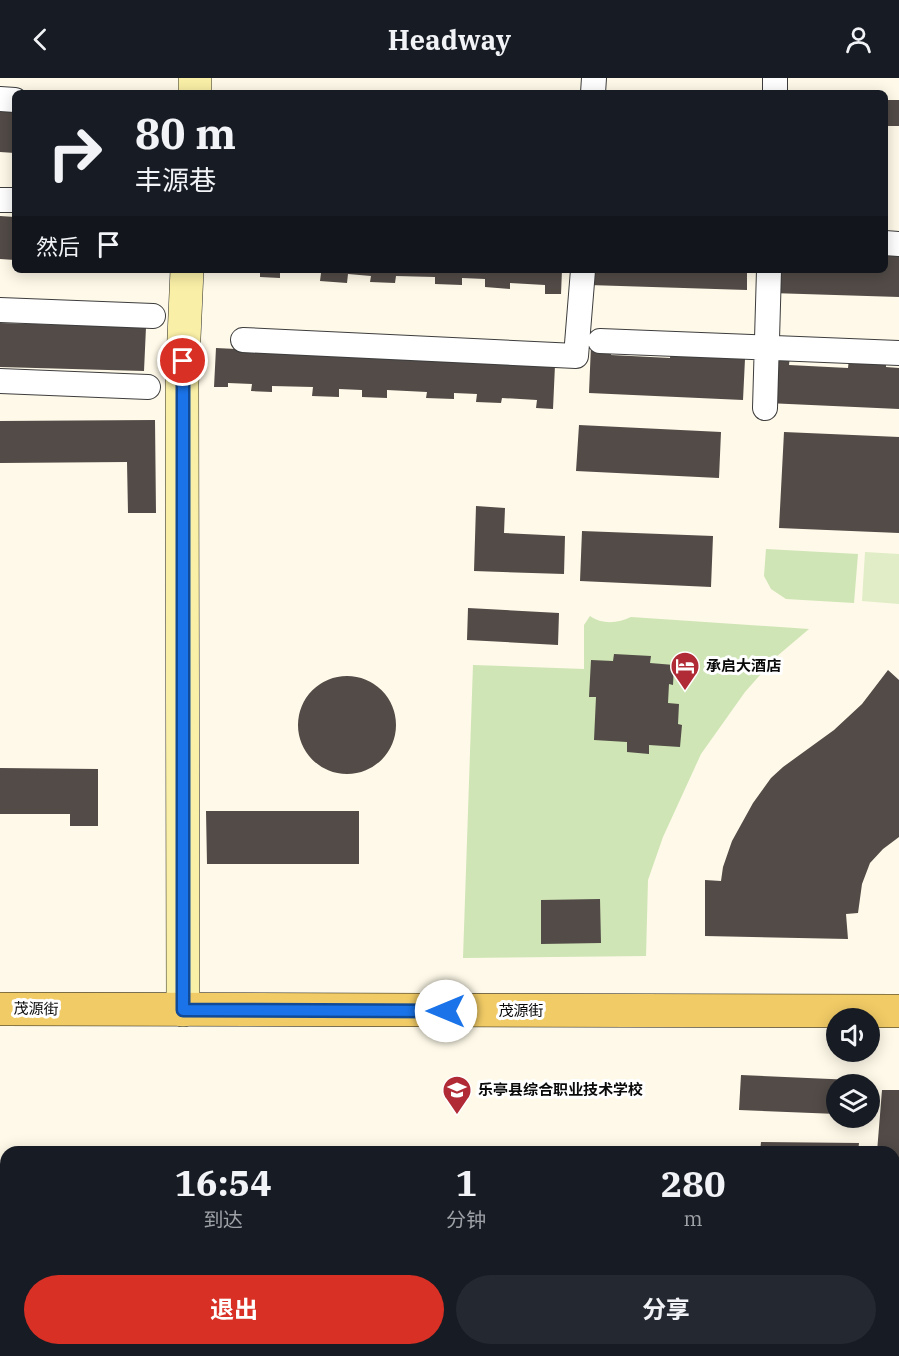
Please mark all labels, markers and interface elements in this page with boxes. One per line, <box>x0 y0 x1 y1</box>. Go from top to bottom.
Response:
text: Headway <box>388 22 511 57</box>
icon: back <box>24 23 57 56</box>
icon: person <box>842 23 875 56</box>
text: 80 m <box>135 106 236 161</box>
icon: right <box>36 114 114 192</box>
text: 丰源巷 <box>135 162 216 197</box>
icon: arrive <box>92 228 125 261</box>
text: 然后 <box>36 232 80 261</box>
pin <box>157 335 208 386</box>
icon: arrive <box>166 344 199 377</box>
hotel icon: 承启大酒店 <box>669 650 701 692</box>
place label: 承启大酒店 <box>706 656 781 675</box>
position arrow <box>414 979 478 1043</box>
street label: 茂源街 <box>13 999 59 1018</box>
street label: 茂源街 <box>498 1001 544 1020</box>
map controls <box>826 1008 880 1128</box>
button: sound <box>826 1008 880 1062</box>
school or university icon: 乐亭县综合职业技术学校 <box>441 1074 473 1116</box>
button: layers <box>826 1074 880 1128</box>
place label: 乐亭县综合职业技术学校 <box>478 1080 643 1099</box>
text: 16:54 <box>174 1159 272 1206</box>
text: 1 <box>455 1159 477 1206</box>
text: 280 <box>661 1160 726 1207</box>
text: m <box>684 1205 703 1232</box>
text: 到达 <box>203 1206 243 1233</box>
text: 分钟 <box>446 1206 486 1233</box>
button: 退出 <box>24 1275 444 1344</box>
button: 分享 <box>456 1275 876 1344</box>

